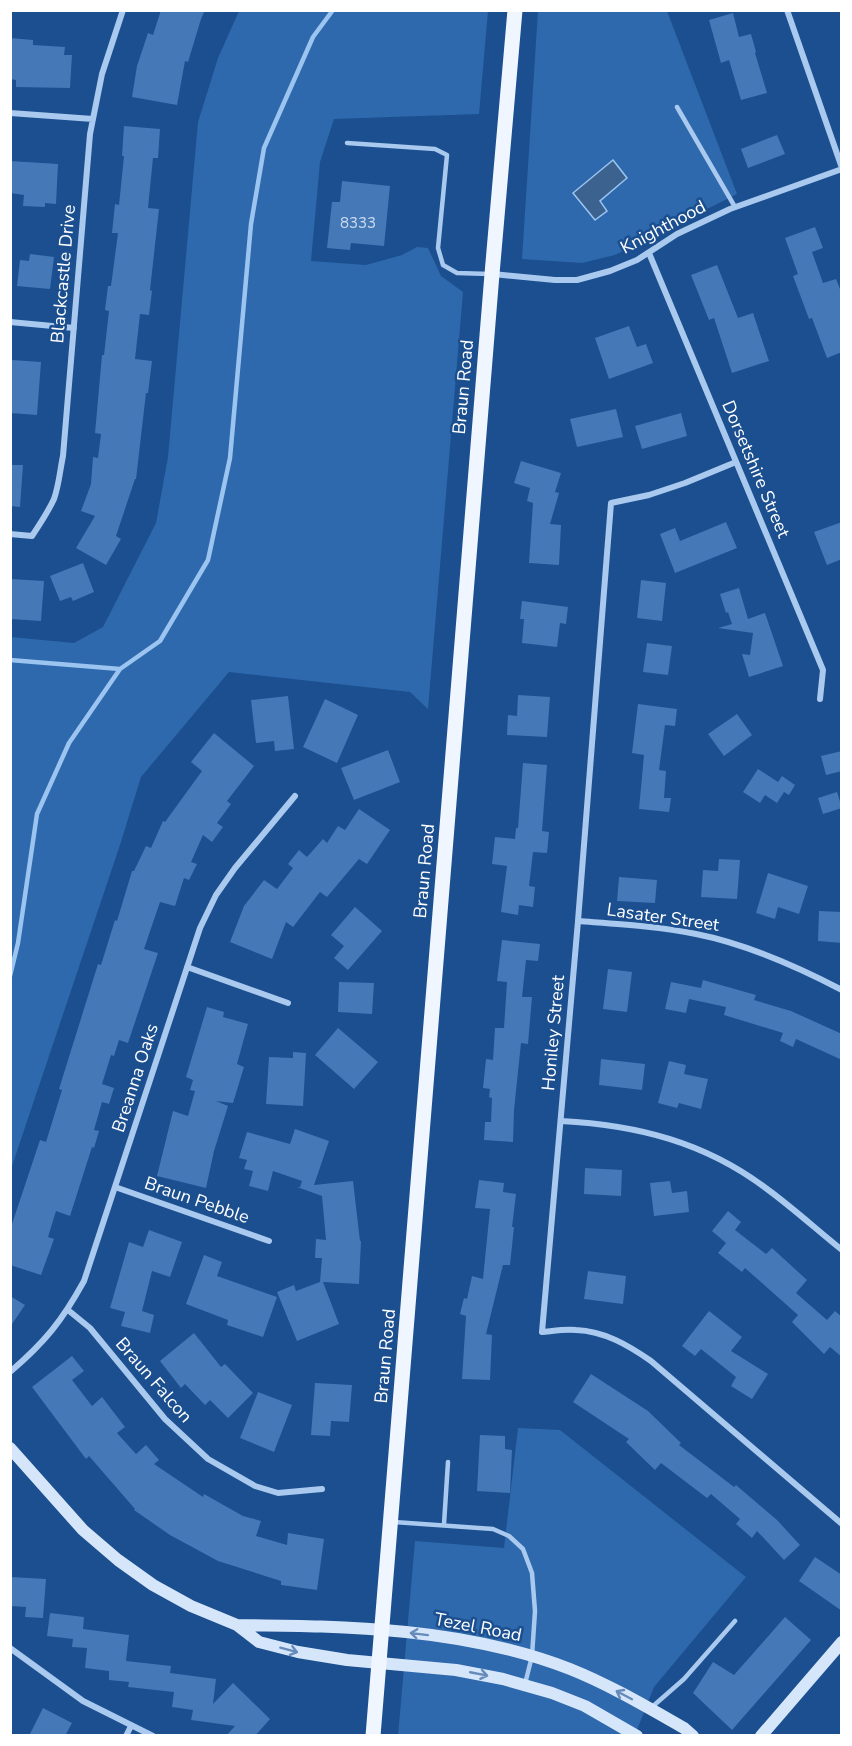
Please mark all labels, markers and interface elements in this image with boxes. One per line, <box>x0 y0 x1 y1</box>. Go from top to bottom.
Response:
street label: Knighthood <box>616 194 710 260</box>
street label: Blackcastle Drive <box>45 204 81 344</box>
house number: 8333 <box>340 213 376 233</box>
street label: Braun Road <box>447 339 479 435</box>
street label: Dorsetshire Street <box>716 397 796 542</box>
street label: Braun Road <box>408 823 440 919</box>
street label: Lasater Street <box>605 897 722 937</box>
street label: Honiley Street <box>536 974 570 1092</box>
street label: Breanna Oaks <box>106 1021 164 1135</box>
street label: Braun Pebble <box>141 1171 253 1229</box>
street label: Braun Road <box>369 1308 401 1404</box>
street label: Braun Falcon <box>110 1332 198 1428</box>
street label: Tezel Road <box>432 1607 524 1647</box>
one-way arrow <box>409 1628 429 1639</box>
one-way arrow <box>279 1644 298 1656</box>
one-way arrow <box>469 1669 488 1680</box>
one-way arrow <box>616 1689 634 1700</box>

